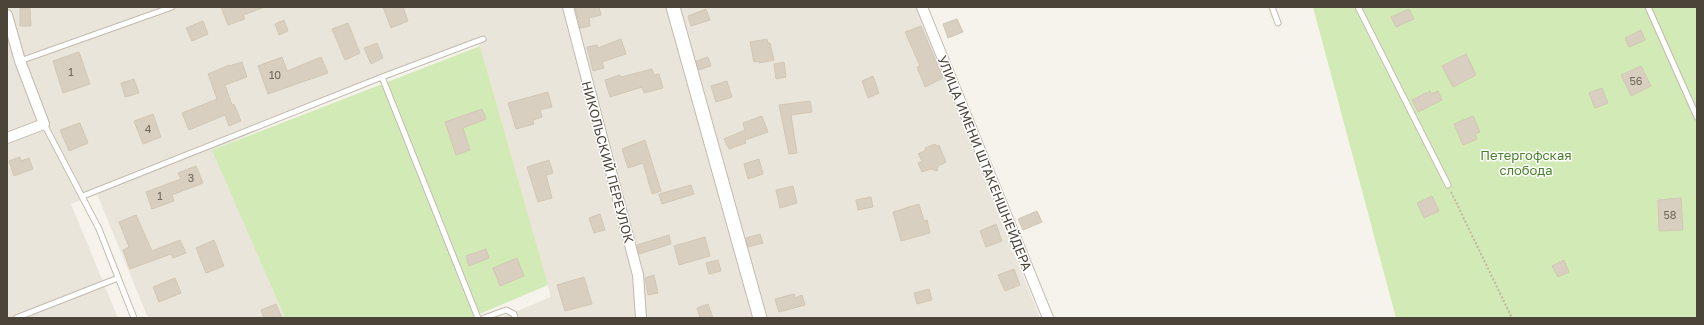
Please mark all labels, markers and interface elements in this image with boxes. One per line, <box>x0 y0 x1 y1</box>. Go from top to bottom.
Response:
street label: УЛИЦА ИМЕНИ ШТАКЕНШНЕЙДЕРА <box>934 53 1036 273</box>
house number: 1 <box>68 65 74 78</box>
house number: 10 <box>269 68 281 81</box>
house number: 56 <box>1629 74 1643 87</box>
street label: НИКОЛЬСКИЙ ПЕРЕУЛОК <box>579 79 637 245</box>
house number: 4 <box>145 122 152 135</box>
park label: Петергофская слобода <box>1480 147 1572 178</box>
house number: 3 <box>188 171 194 184</box>
house number: 1 <box>157 189 163 202</box>
house number: 58 <box>1663 208 1677 221</box>

